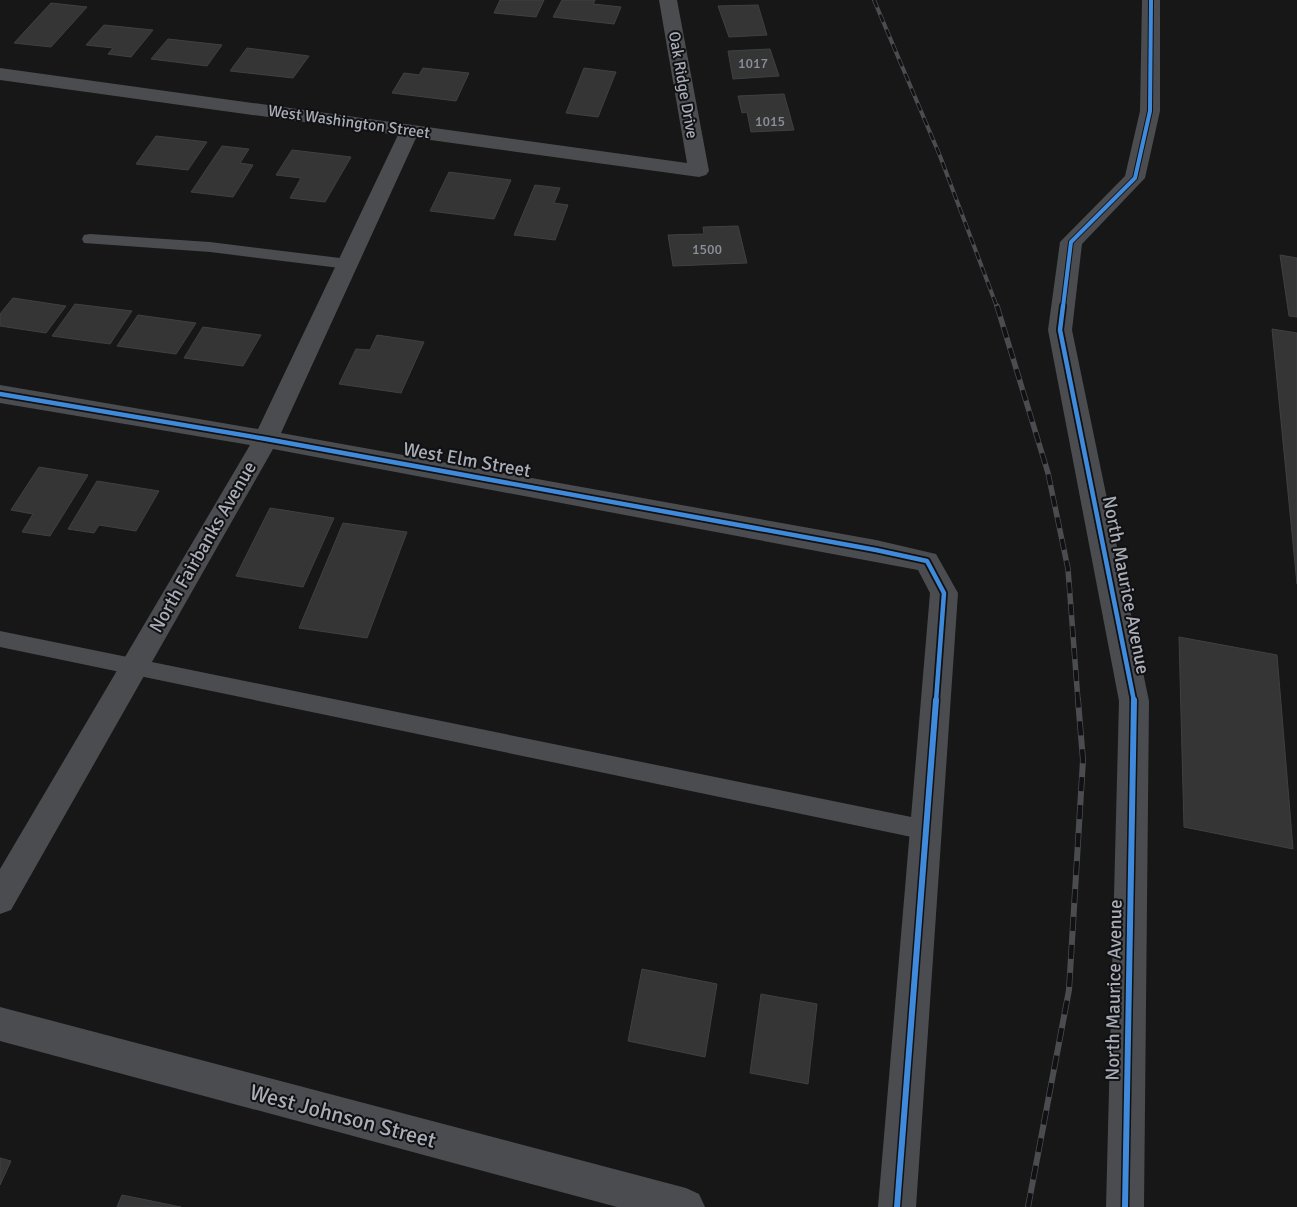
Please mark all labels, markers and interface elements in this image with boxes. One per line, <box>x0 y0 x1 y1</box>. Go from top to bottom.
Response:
street label: Oak Ridge Drive <box>664 30 702 140</box>
house number: 1017 <box>738 55 768 72</box>
street label: West Washington Street <box>267 101 432 143</box>
house number: 1015 <box>755 113 785 130</box>
house number: 1500 <box>692 241 722 258</box>
street label: West Elm Street <box>401 437 533 483</box>
street label: North Fairbanks Avenue <box>144 457 262 637</box>
street label: North Maurice Avenue <box>1097 494 1155 676</box>
street label: North Maurice Avenue <box>1100 899 1128 1081</box>
street label: West Johnson Street <box>247 1078 439 1154</box>

